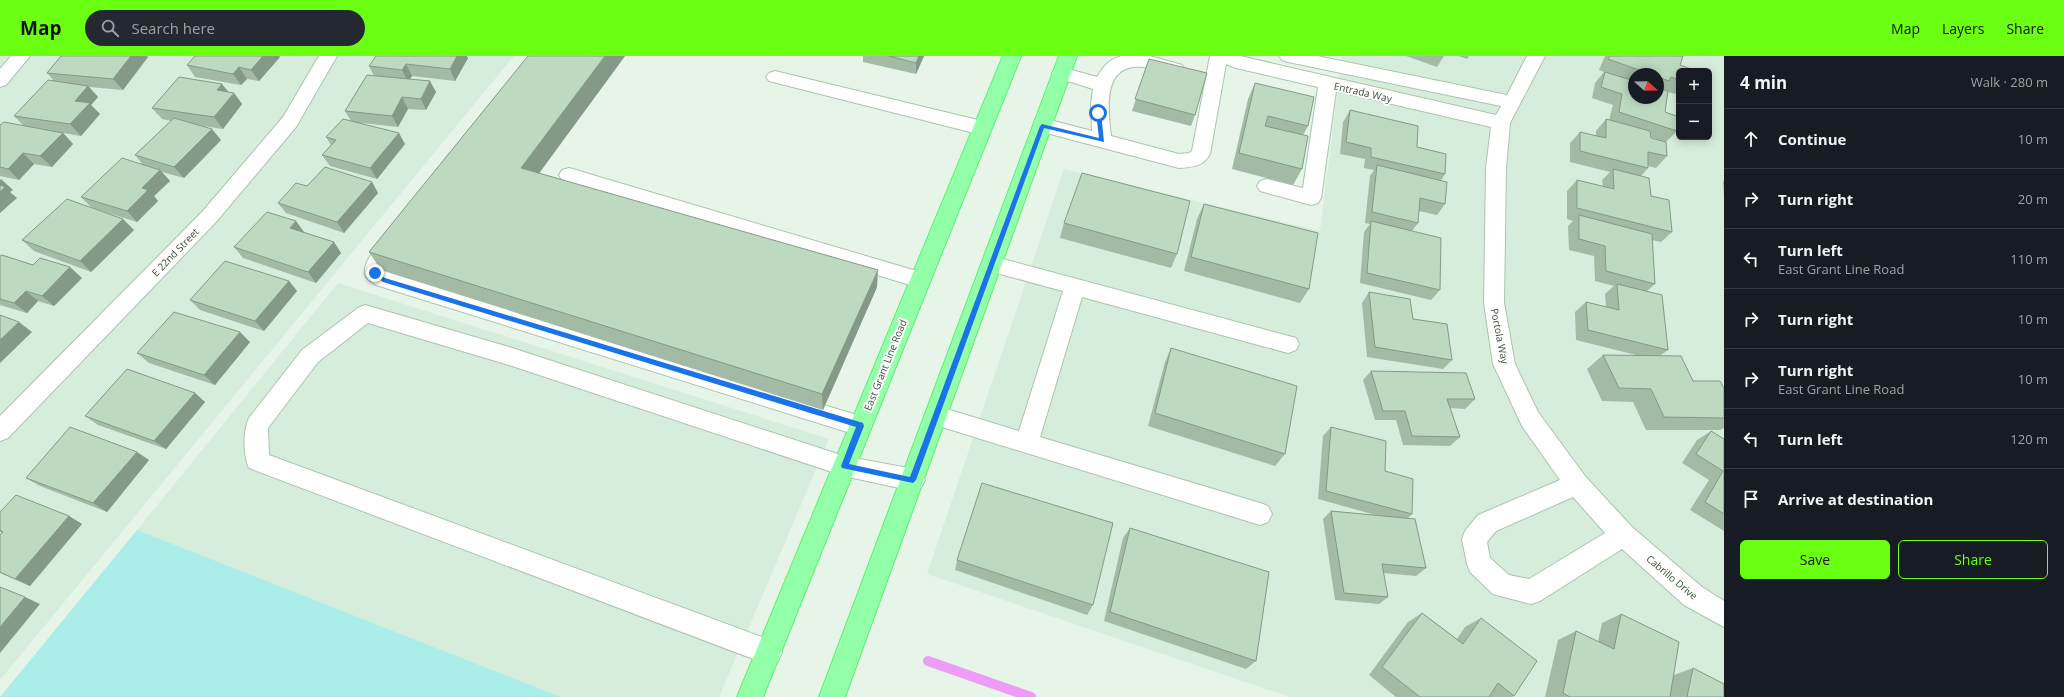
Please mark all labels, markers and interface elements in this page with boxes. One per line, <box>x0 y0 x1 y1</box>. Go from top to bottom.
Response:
search box <box>85 10 365 46</box>
text: Map <box>20 15 61 41</box>
icon: search <box>99 17 121 39</box>
text: Search here <box>131 18 215 38</box>
text: Map <box>1891 19 1920 38</box>
text: Layers <box>1942 19 1984 38</box>
text: Share <box>2006 19 2044 38</box>
north arrow <box>1628 68 1664 104</box>
map controls <box>1676 68 1712 140</box>
button: + <box>1676 68 1712 104</box>
text: 4 min <box>1740 71 1787 94</box>
text: Walk · 280 m <box>1971 73 2048 91</box>
street label: Entrada Way <box>1333 79 1394 106</box>
route start <box>1089 104 1107 122</box>
button: − <box>1676 104 1712 140</box>
icon: ahead <box>1740 128 1762 150</box>
text: Continue <box>1778 129 1846 149</box>
text: 10 m <box>2018 130 2048 148</box>
icon: right <box>1740 188 1762 210</box>
text: Turn right <box>1778 189 1853 209</box>
text: 20 m <box>2018 190 2048 208</box>
street label: E 22nd Street <box>148 224 202 279</box>
text: Turn left <box>1778 240 1843 260</box>
icon: left <box>1740 248 1762 270</box>
text: 110 m <box>2010 250 2048 268</box>
text: East Grant Line Road <box>1778 260 1904 278</box>
route end <box>366 264 384 282</box>
street label: Portola Way <box>1488 307 1512 366</box>
icon: right <box>1740 308 1762 330</box>
text: Turn right <box>1778 309 1853 329</box>
text: 10 m <box>2018 310 2048 328</box>
street label: East Grant Line Road <box>860 317 910 413</box>
text: Turn right <box>1778 360 1853 380</box>
icon: right <box>1740 368 1762 390</box>
text: 10 m <box>2018 370 2048 388</box>
text: East Grant Line Road <box>1778 380 1904 398</box>
icon: left <box>1740 428 1762 450</box>
text: Turn left <box>1778 429 1843 449</box>
text: 120 m <box>2010 430 2048 448</box>
icon: arrive <box>1740 488 1762 510</box>
text: Arrive at destination <box>1778 489 1933 509</box>
button: Save <box>1740 540 1890 579</box>
button: Share <box>1898 540 2048 579</box>
street label: Cabrillo Drive <box>1643 551 1701 603</box>

